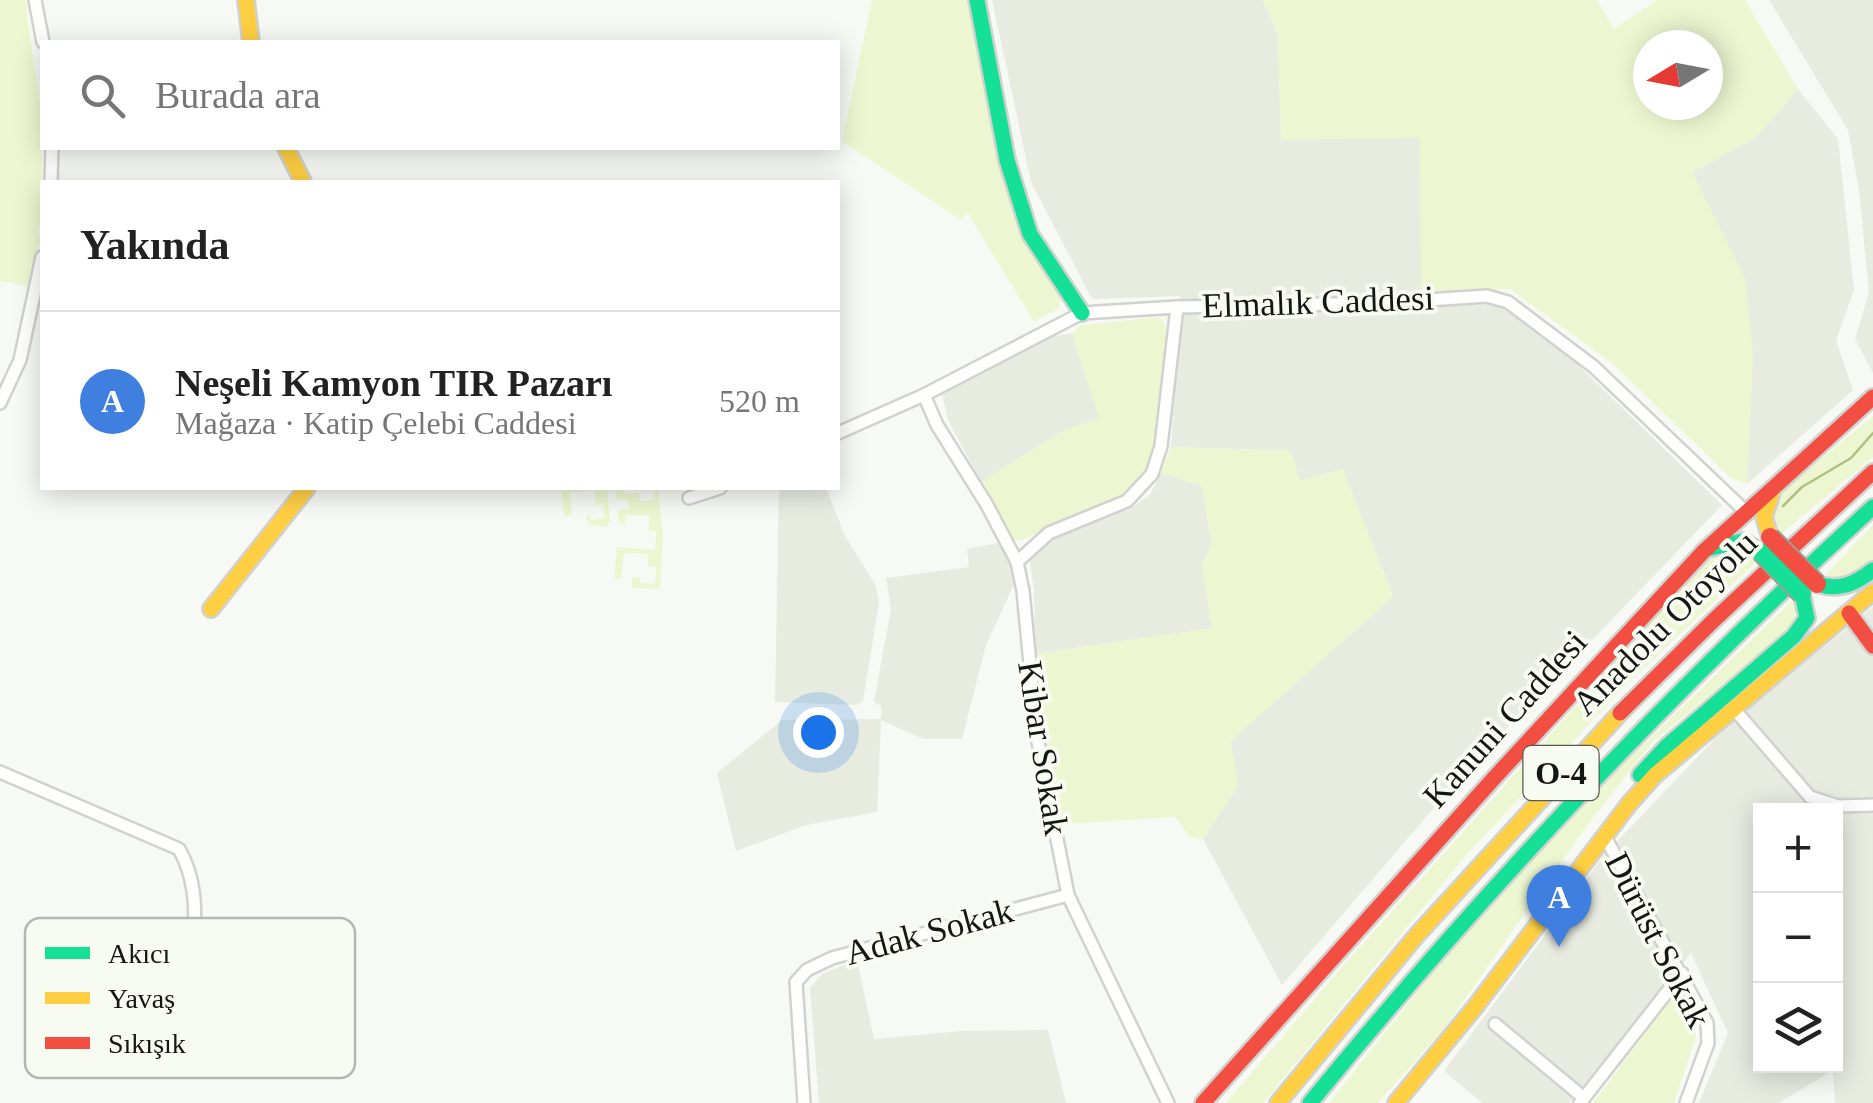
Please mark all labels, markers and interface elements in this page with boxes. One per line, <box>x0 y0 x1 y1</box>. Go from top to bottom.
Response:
north arrow <box>1633 30 1723 120</box>
search box <box>40 40 840 150</box>
icon: search <box>75 68 130 123</box>
text: Burada ara <box>155 74 321 116</box>
text: Yakında <box>80 222 229 268</box>
street label: Elmalık Caddesi <box>1201 278 1435 326</box>
text: Neşeli Kamyon TIR Pazarı <box>175 362 612 404</box>
text: A <box>101 383 124 419</box>
text: 520 m <box>719 383 800 419</box>
text: Mağaza · Katip Çelebi Caddesi <box>175 405 577 441</box>
street label: Anadolu Otoyolu <box>1565 523 1765 723</box>
street label: Kanuni Caddesi <box>1415 622 1595 815</box>
street label: Kibar Sokak <box>1010 658 1076 838</box>
your location <box>793 707 844 758</box>
road number: O-4 <box>1524 746 1598 800</box>
map controls <box>1753 803 1843 1073</box>
button: + <box>1753 803 1843 893</box>
street label: Dürüst Sokak <box>1597 846 1719 1035</box>
pin: A <box>1526 864 1592 947</box>
street label: Adak Sokak <box>841 891 1018 973</box>
button: − <box>1753 893 1843 983</box>
legend <box>25 918 355 1078</box>
text: Akıcı <box>108 938 170 969</box>
text: Yavaş <box>108 983 175 1014</box>
button: layers <box>1753 983 1843 1073</box>
text: Sıkışık <box>108 1028 186 1059</box>

